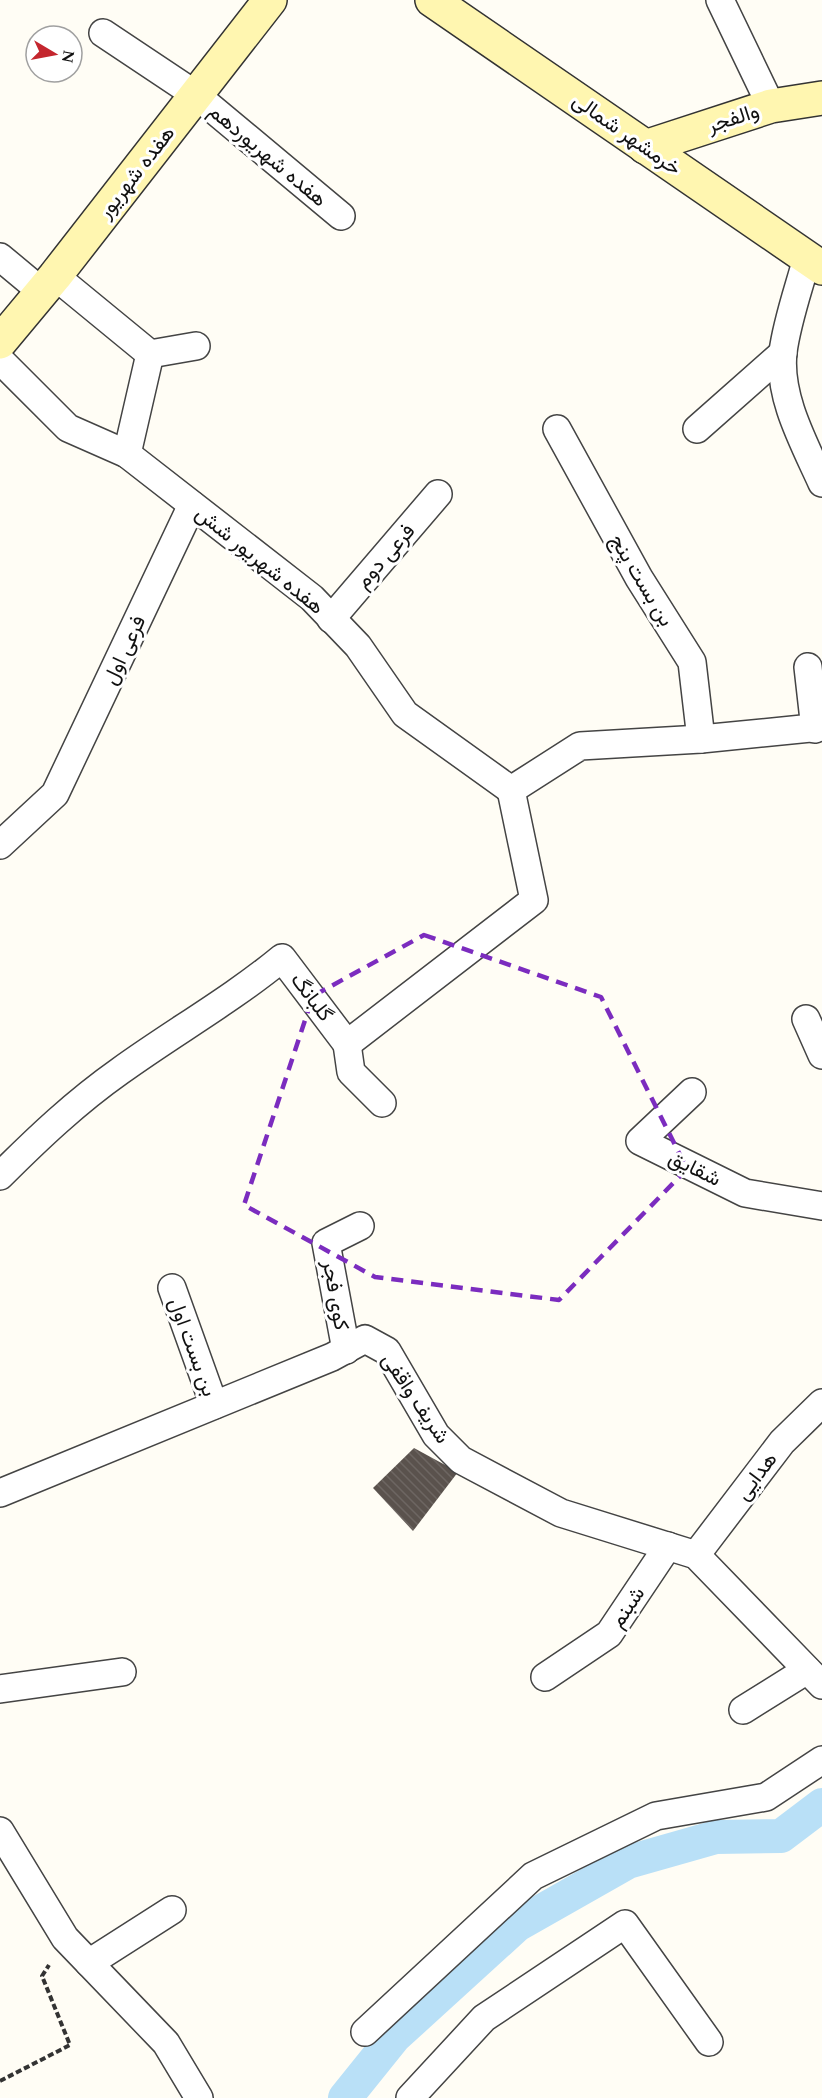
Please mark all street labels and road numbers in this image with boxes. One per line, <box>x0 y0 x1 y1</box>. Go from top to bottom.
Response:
street label: خرمشهر شمالی <box>565 85 688 184</box>
street label: هفده شهریوردهم <box>201 96 334 215</box>
street label: والفجر <box>702 96 764 143</box>
street label: هفده شهریور <box>90 119 183 227</box>
street label: هفده شهریور شش <box>188 499 331 623</box>
street label: فرعی دوم <box>348 517 423 596</box>
street label: بن بست پنج <box>601 528 681 633</box>
street label: فرعی اول <box>95 610 155 691</box>
street label: گلبانگ <box>282 966 340 1029</box>
street label: شقایق <box>663 1142 726 1195</box>
street label: کوی فجر <box>313 1257 357 1333</box>
street label: بن بست اول <box>159 1294 225 1401</box>
street label: شریف واقفی <box>373 1347 457 1451</box>
street label: هدایی <box>728 1446 786 1508</box>
street label: شبنم <box>602 1580 653 1635</box>

